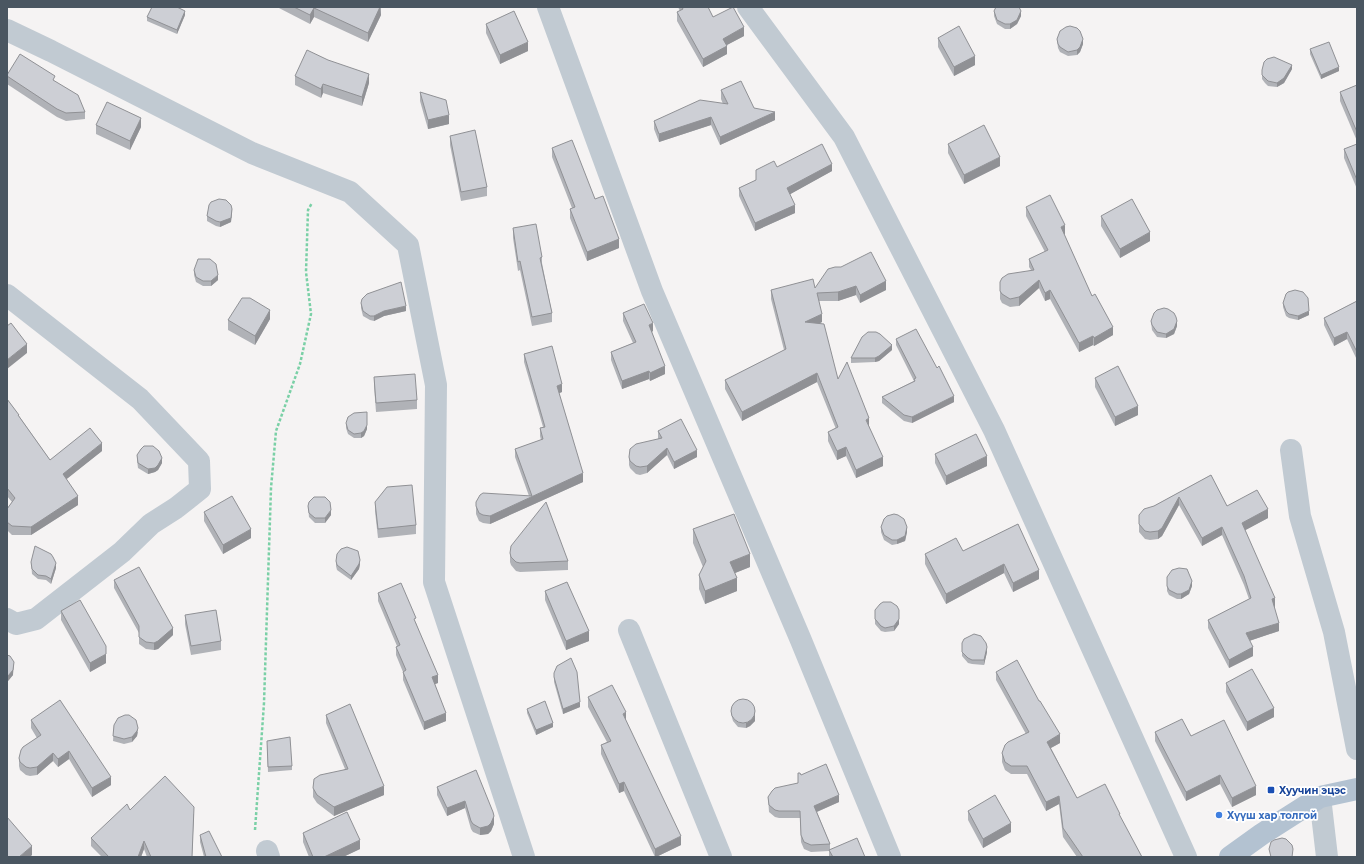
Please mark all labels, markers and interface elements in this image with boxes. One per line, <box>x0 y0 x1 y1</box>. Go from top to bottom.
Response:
place label: Хуучин эцэс <box>1279 784 1346 797</box>
marker: Хуучин эцэс <box>1266 785 1276 795</box>
place label: Хүүш хар толгой <box>1227 809 1317 822</box>
marker: Хүүш хар толгой <box>1214 810 1224 820</box>

